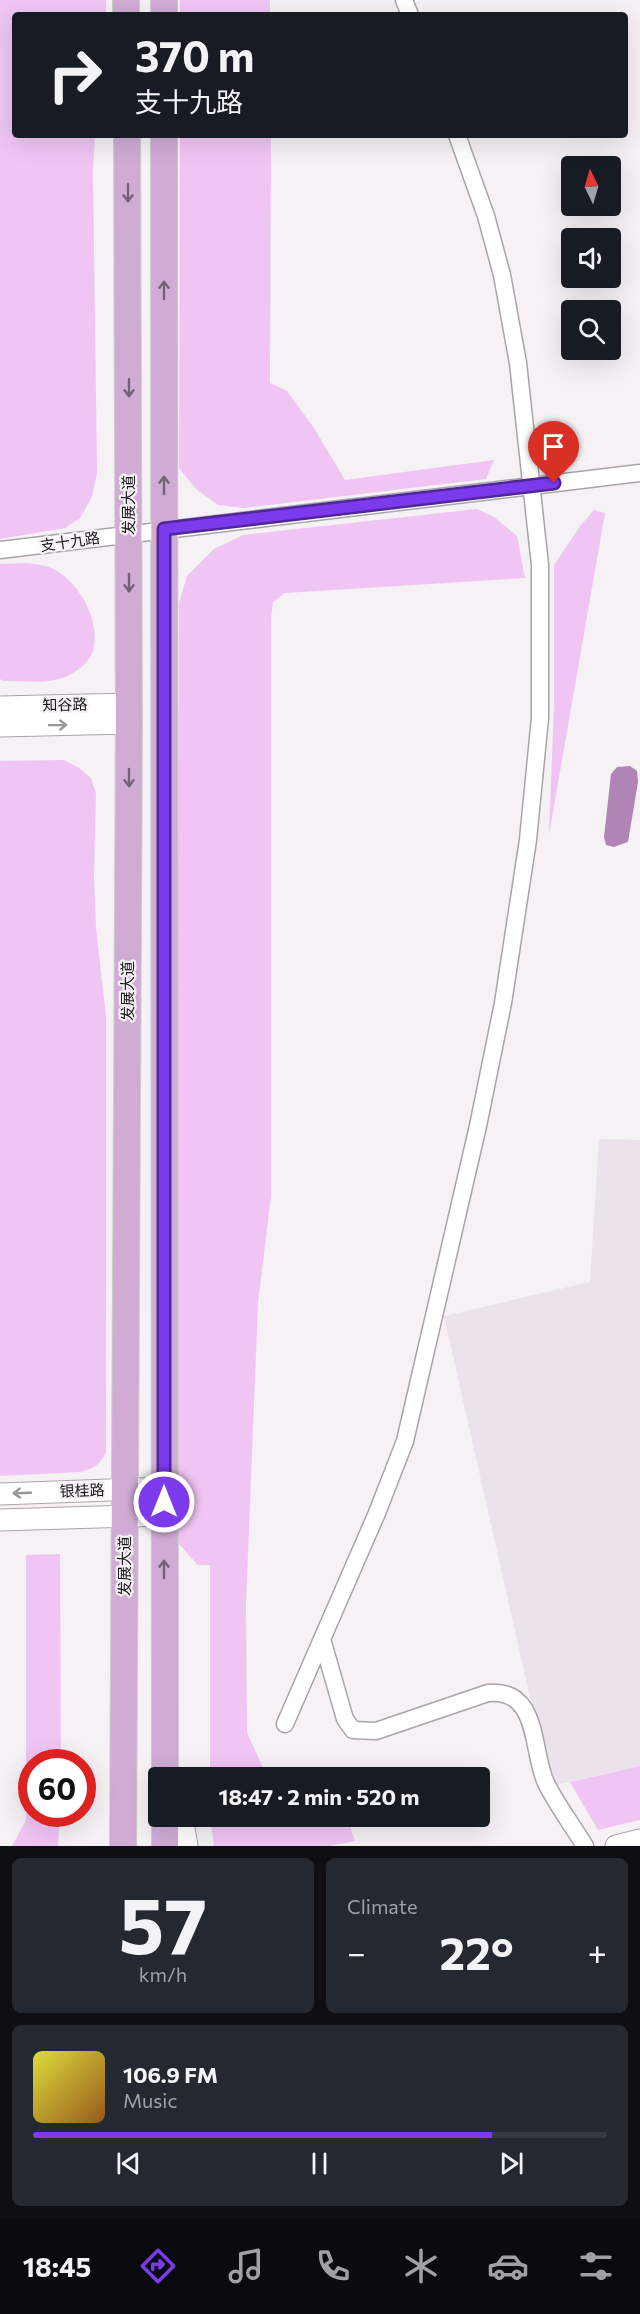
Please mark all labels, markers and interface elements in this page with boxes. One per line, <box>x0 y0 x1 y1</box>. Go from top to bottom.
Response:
text: 370 m <box>135 29 254 81</box>
icon: right <box>36 36 114 114</box>
text: 支十九路 <box>135 85 243 118</box>
north arrow <box>561 156 621 216</box>
map controls <box>561 156 621 360</box>
one-way arrow <box>122 183 134 203</box>
button: sound <box>561 228 621 288</box>
one-way arrow <box>158 280 170 300</box>
button: search <box>561 300 621 360</box>
one-way arrow <box>123 378 135 398</box>
pin <box>528 421 579 483</box>
icon: arrive <box>537 430 570 463</box>
street label: 发展大道 <box>119 475 137 535</box>
one-way arrow <box>158 475 170 495</box>
street label: 支十九路 <box>39 528 101 554</box>
one-way arrow <box>123 573 135 593</box>
street label: 知谷路 <box>42 695 88 713</box>
one-way arrow <box>48 719 68 730</box>
one-way arrow <box>123 768 135 788</box>
street label: 发展大道 <box>118 961 136 1021</box>
position arrow <box>132 1470 196 1534</box>
street label: 银桂路 <box>59 1480 105 1500</box>
one-way arrow <box>12 1488 32 1499</box>
street label: 发展大道 <box>115 1536 133 1596</box>
one-way arrow <box>158 1560 170 1580</box>
speed limit sign: 60 <box>18 1749 96 1827</box>
text: 18:47 · 2 min · 520 m <box>219 1783 419 1810</box>
text: 57 <box>119 1875 207 1970</box>
text: Climate <box>347 1894 417 1918</box>
text: 22° <box>440 1924 514 1979</box>
text: − <box>347 1931 366 1972</box>
text: + <box>588 1931 607 1972</box>
text: km/h <box>139 1962 187 1986</box>
text: 106.9 FM <box>123 2061 218 2088</box>
text: Music <box>123 2088 177 2112</box>
icon: previous <box>112 2147 145 2180</box>
icon: pause <box>303 2147 336 2180</box>
icon: next <box>495 2147 528 2180</box>
icon: directions <box>137 2245 179 2287</box>
icon: music <box>225 2245 267 2287</box>
icon: phone <box>312 2245 354 2287</box>
icon: climate <box>400 2245 442 2287</box>
icon: car <box>487 2245 529 2287</box>
icon: filters <box>575 2245 617 2287</box>
text: 18:45 <box>23 2250 91 2283</box>

